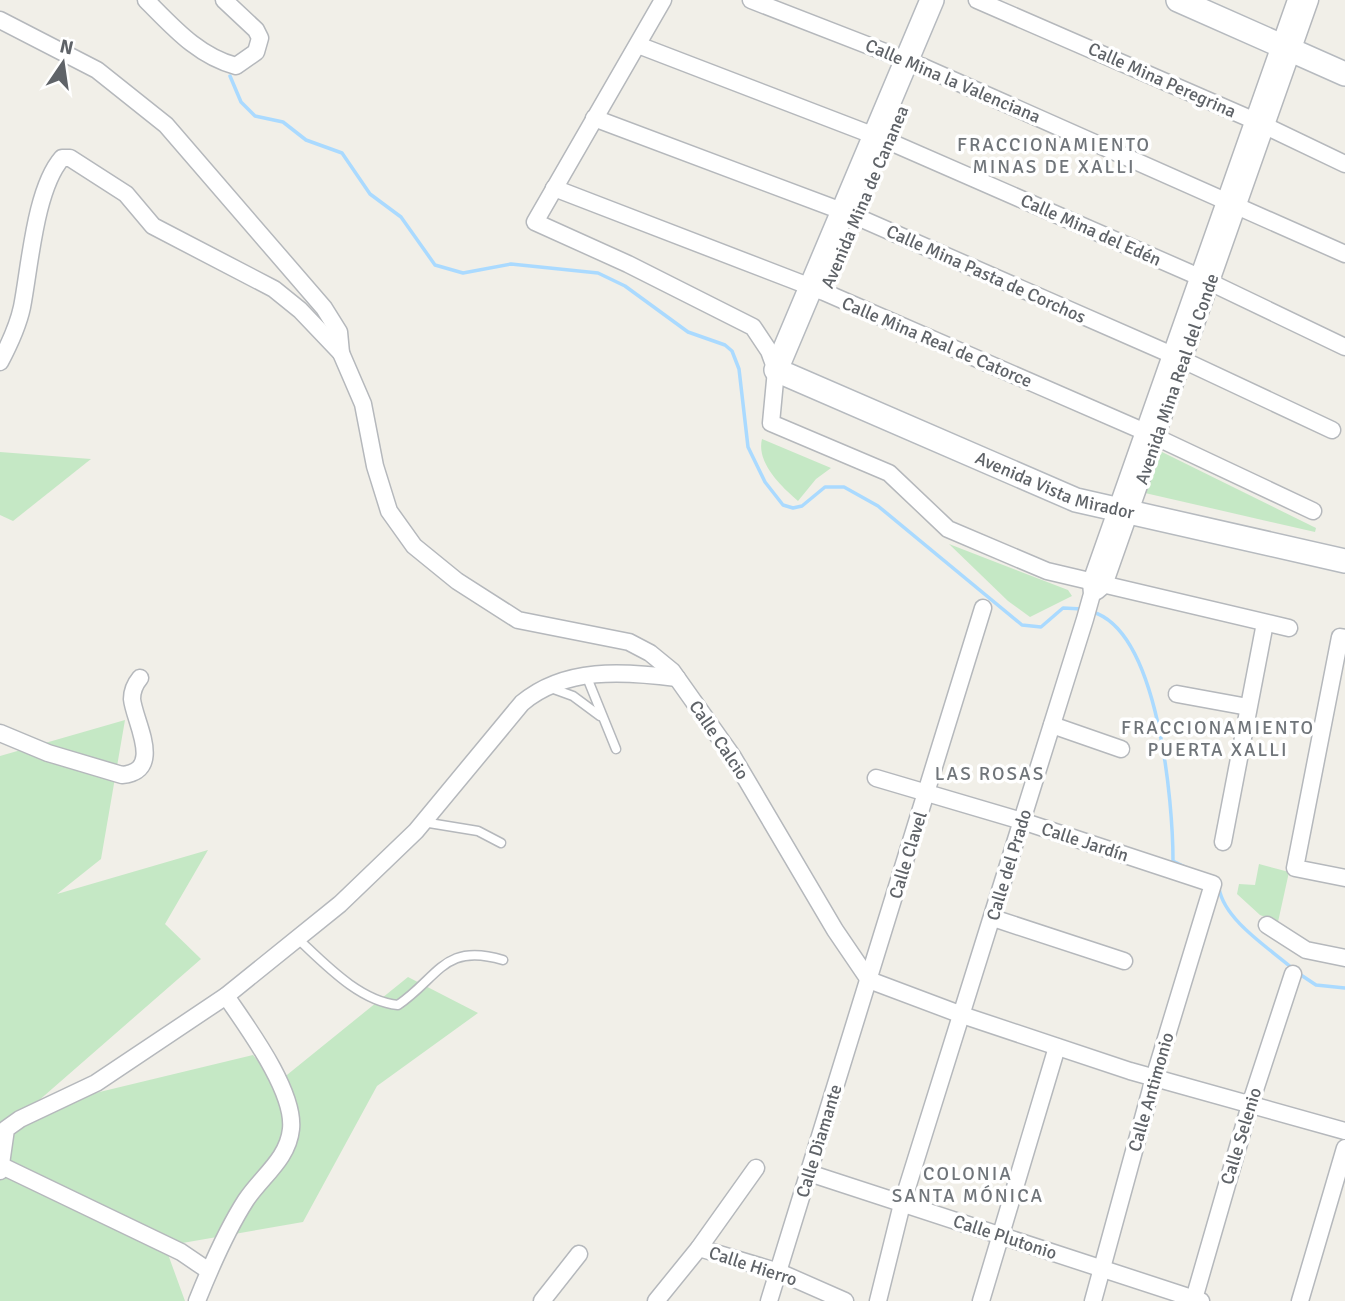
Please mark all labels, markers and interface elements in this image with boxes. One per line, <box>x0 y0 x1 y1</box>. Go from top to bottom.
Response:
north arrow <box>28 28 98 98</box>
text: N <box>57 34 76 61</box>
street label: Calle Mina la Valenciana <box>862 34 1044 128</box>
street label: Calle Mina Peregrina <box>1085 37 1239 123</box>
street label: Avenida Mina de Cananea <box>816 102 914 292</box>
district label: FRACCIONAMIENTO MINAS DE XALLI <box>957 133 1151 179</box>
street label: Calle Mina del Edén <box>1017 189 1165 271</box>
street label: Calle Mina Pasta de Corchos <box>883 220 1089 328</box>
street label: Avenida Mina Real del Conde <box>1131 271 1223 487</box>
street label: Calle Mina Real de Catorce <box>839 292 1035 392</box>
street label: Avenida Vista Mirador <box>972 447 1137 524</box>
street label: Calle Calcio <box>684 696 754 784</box>
district label: FRACCIONAMIENTO PUERTA XALLI <box>1121 716 1315 762</box>
district label: LAS ROSAS <box>935 762 1045 786</box>
street label: Calle del Prado <box>982 807 1036 923</box>
street label: Calle Clavel <box>884 809 932 901</box>
street label: Calle Jardín <box>1039 818 1131 866</box>
street label: Calle Antimonio <box>1123 1030 1179 1154</box>
street label: Calle Diamante <box>791 1082 847 1200</box>
street label: Calle Selenio <box>1216 1085 1266 1187</box>
district label: COLONIA SANTA MÓNICA <box>892 1162 1044 1208</box>
street label: Calle Plutonio <box>950 1210 1060 1264</box>
street label: Calle Hierro <box>706 1241 800 1291</box>

